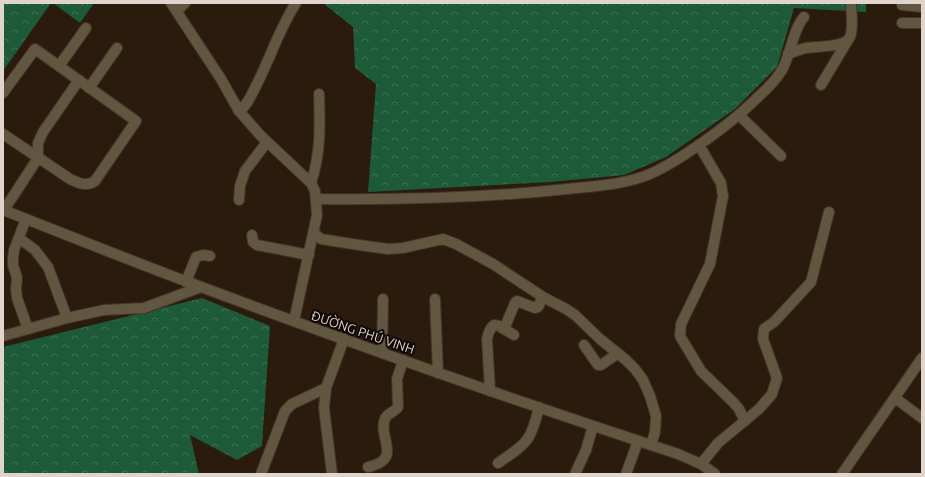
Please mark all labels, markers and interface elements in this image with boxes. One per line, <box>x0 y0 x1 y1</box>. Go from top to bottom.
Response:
street label: ĐƯỜNG PHÚ VINH <box>310 307 417 356</box>

